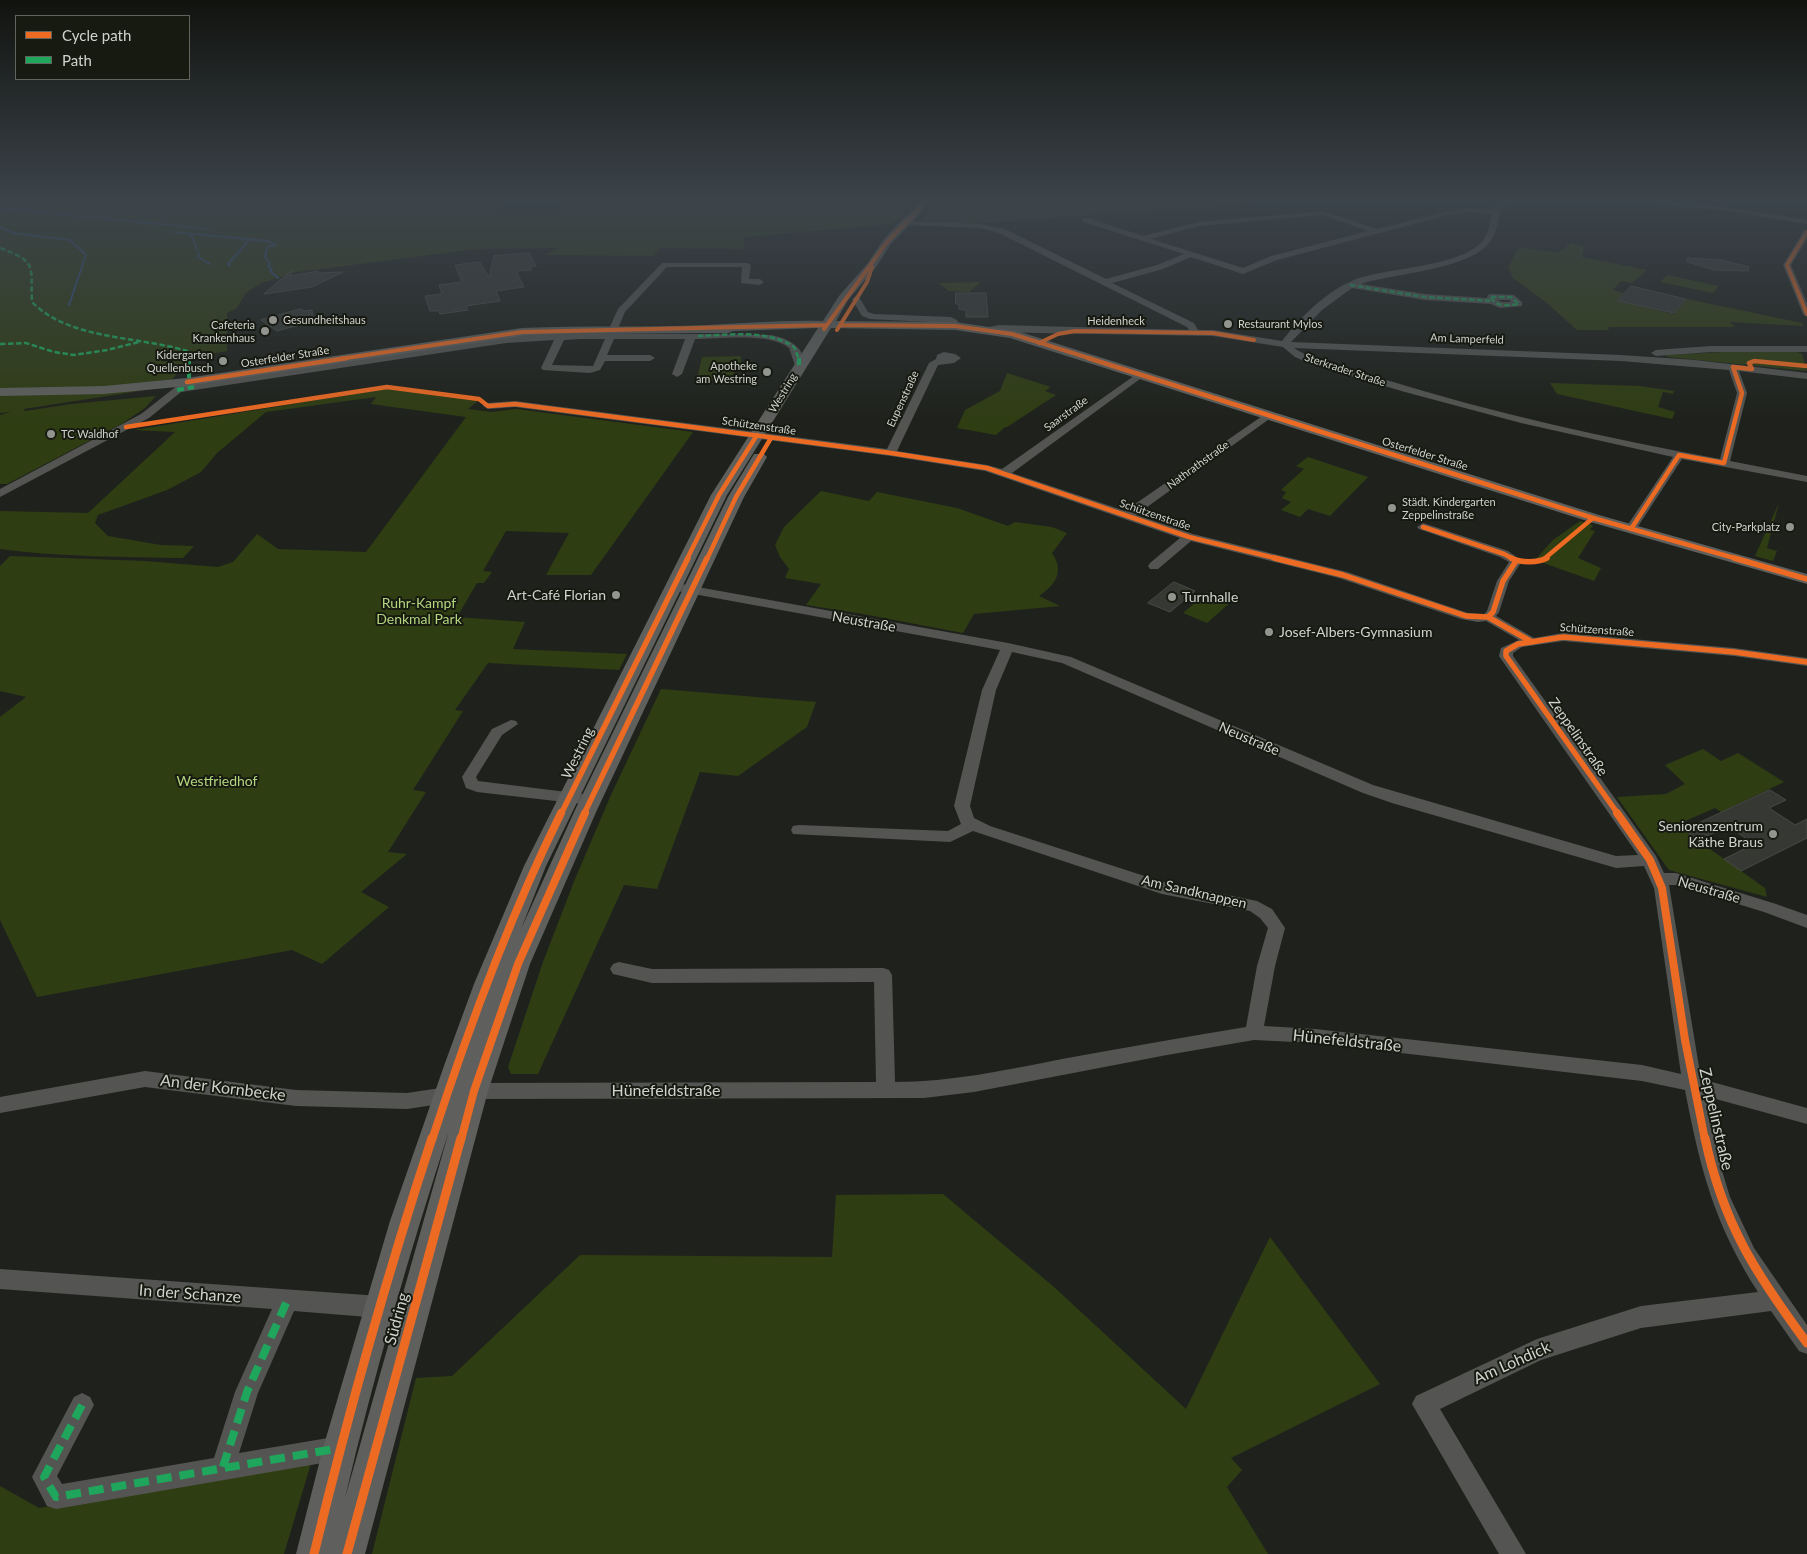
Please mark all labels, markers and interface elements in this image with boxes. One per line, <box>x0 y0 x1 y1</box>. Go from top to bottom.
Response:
legend <box>15 15 190 80</box>
text: Cycle path <box>62 26 131 44</box>
text: Path <box>62 51 92 69</box>
place label: Gesundheitshaus <box>283 313 366 327</box>
marker: Gesundheitshaus <box>267 314 279 326</box>
street label: Heidenheck <box>1087 314 1145 328</box>
place label: Restaurant Mylos <box>1238 317 1322 331</box>
place label: Cafeteria Krankenhaus <box>192 318 255 344</box>
marker: Restaurant Mylos <box>1222 318 1234 330</box>
marker: Cafeteria Krankenhaus <box>259 325 271 337</box>
street label: Am Lamperfeld <box>1430 331 1504 347</box>
street label: Osterfelder Straße <box>240 343 330 371</box>
place label: Kidergarten Quellenbusch <box>147 348 213 374</box>
street label: Sterkrader Straße <box>1303 351 1387 389</box>
marker: Kidergarten Quellenbusch <box>217 355 229 367</box>
place label: Apotheke am Westring <box>696 359 757 385</box>
marker: Apotheke am Westring <box>761 366 773 378</box>
street label: Eupenstraße <box>884 369 922 429</box>
street label: Westring <box>766 371 800 415</box>
street label: Saarstraße <box>1041 394 1091 434</box>
street label: Schützenstraße <box>721 414 797 438</box>
place label: TC Waldhof <box>61 427 118 441</box>
marker: TC Waldhof <box>45 428 57 440</box>
street label: Osterfelder Straße <box>1380 435 1470 473</box>
street label: Nathrathstraße <box>1164 438 1232 492</box>
place label: Städt. Kindergarten Zeppelinstraße <box>1402 495 1496 521</box>
street label: Schützenstraße <box>1118 497 1192 533</box>
marker: Städt. Kindergarten Zeppelinstraße <box>1386 502 1398 514</box>
place label: City-Parkplatz <box>1712 520 1780 534</box>
marker: City-Parkplatz <box>1784 521 1796 533</box>
place label: Art-Café Florian <box>507 587 606 603</box>
marker: Art-Café Florian <box>610 589 622 601</box>
place label: Turnhalle <box>1182 589 1238 605</box>
marker: Turnhalle <box>1166 591 1178 603</box>
park label: Ruhr-Kampf Denkmal Park <box>376 595 462 628</box>
street label: Neustraße <box>831 608 897 636</box>
street label: Schützenstraße <box>1559 621 1635 639</box>
place label: Josef-Albers-Gymnasium <box>1279 624 1432 640</box>
marker: Josef-Albers-Gymnasium <box>1263 626 1275 638</box>
street label: Zeppelinstraße <box>1545 695 1611 779</box>
street label: Neustraße <box>1216 719 1282 759</box>
street label: Westring <box>558 724 598 782</box>
park label: Westfriedhof <box>177 773 257 789</box>
place label: Seniorenzentrum Käthe Braus <box>1658 818 1763 850</box>
marker: Seniorenzentrum Käthe Braus <box>1767 828 1779 840</box>
street label: Am Sandknappen <box>1140 872 1248 912</box>
street label: Neustraße <box>1676 873 1742 907</box>
street label: Hünefeldstraße <box>1292 1026 1402 1056</box>
street label: Zeppelinstraße <box>1695 1066 1737 1172</box>
street label: An der Kornbecke <box>159 1071 287 1105</box>
street label: Hünefeldstraße <box>612 1081 720 1101</box>
street label: In der Schanze <box>138 1281 242 1307</box>
street label: Südring <box>381 1291 413 1347</box>
street label: Am Lohdick <box>1471 1338 1553 1388</box>

